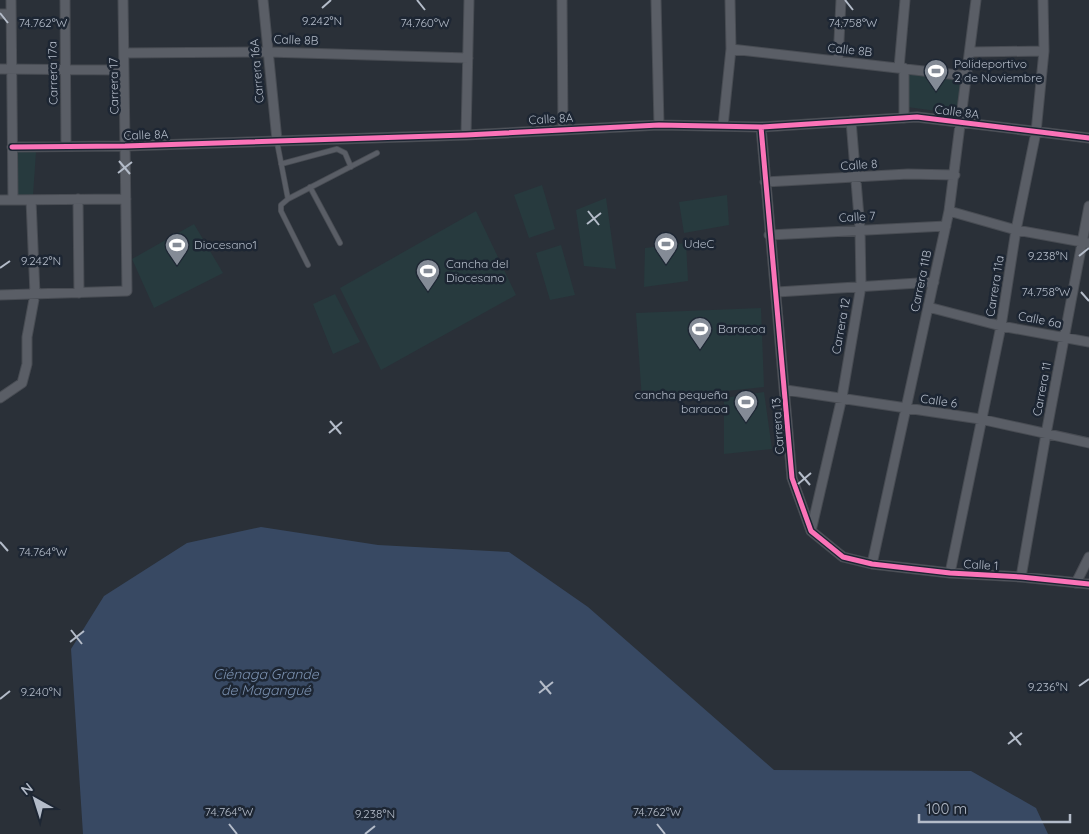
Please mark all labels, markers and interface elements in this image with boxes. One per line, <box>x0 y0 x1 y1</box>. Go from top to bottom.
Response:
text: 9.242°N <box>302 13 342 28</box>
text: 74.762°W <box>19 15 68 30</box>
text: 74.760°W <box>400 15 450 30</box>
text: 74.758°W <box>829 15 878 30</box>
street label: Calle 8B <box>273 31 319 48</box>
street label: Carrera 16A <box>246 38 267 104</box>
street label: Calle 8B <box>827 40 873 59</box>
street label: Carrera 17a <box>44 41 61 105</box>
place label: Polideportivo 2 de Noviembre <box>954 56 1042 85</box>
street label: Carrera 17 <box>106 58 121 114</box>
sports icon: Polideportivo 2 de Noviembre <box>923 58 949 92</box>
street label: Calle 8A <box>934 101 980 122</box>
street label: Calle 8A <box>528 110 574 127</box>
street label: Calle 8A <box>123 126 169 143</box>
street label: Calle 8 <box>840 156 878 173</box>
street label: Calle 7 <box>838 208 876 225</box>
sports icon: UdeC <box>653 231 679 265</box>
sports icon: Diocesano1 <box>164 232 190 266</box>
place label: UdeC <box>684 236 715 251</box>
place label: Diocesano1 <box>194 237 257 252</box>
text: 9.238°N <box>1028 248 1068 263</box>
street label: Carrera 11B <box>907 249 934 313</box>
text: 9.242°N <box>21 253 61 268</box>
street label: Carrera 11a <box>982 254 1007 318</box>
place label: Cancha del Diocesano <box>446 256 508 285</box>
sports icon: Cancha del Diocesano <box>415 258 441 292</box>
text: 74.758°W <box>1022 284 1071 299</box>
street label: Carrera 12 <box>828 296 853 355</box>
street label: Calle 6a <box>1017 308 1063 331</box>
sports icon: Baracoa <box>687 316 713 350</box>
place label: Baracoa <box>718 321 766 336</box>
street label: Carrera 11 <box>1029 361 1054 417</box>
place label: cancha pequeña baracoa <box>635 387 728 416</box>
sports icon: cancha pequeña baracoa <box>733 389 759 423</box>
street label: Calle 6 <box>920 391 959 411</box>
street label: Carrera 13 <box>768 397 787 455</box>
text: 74.764°W <box>19 544 68 559</box>
street label: Calle 1 <box>963 556 999 573</box>
water label: Ciénaga Grande de Magangué <box>213 665 320 699</box>
text: 9.236°N <box>1028 679 1068 694</box>
text: 9.240°N <box>20 684 62 699</box>
north arrow <box>10 774 60 824</box>
text: N <box>17 779 36 799</box>
scale bar <box>919 792 1070 824</box>
text: 100 m <box>926 799 967 818</box>
text: 74.764°W <box>205 804 254 819</box>
text: 74.762°W <box>633 804 682 819</box>
text: 9.238°N <box>355 806 395 821</box>

